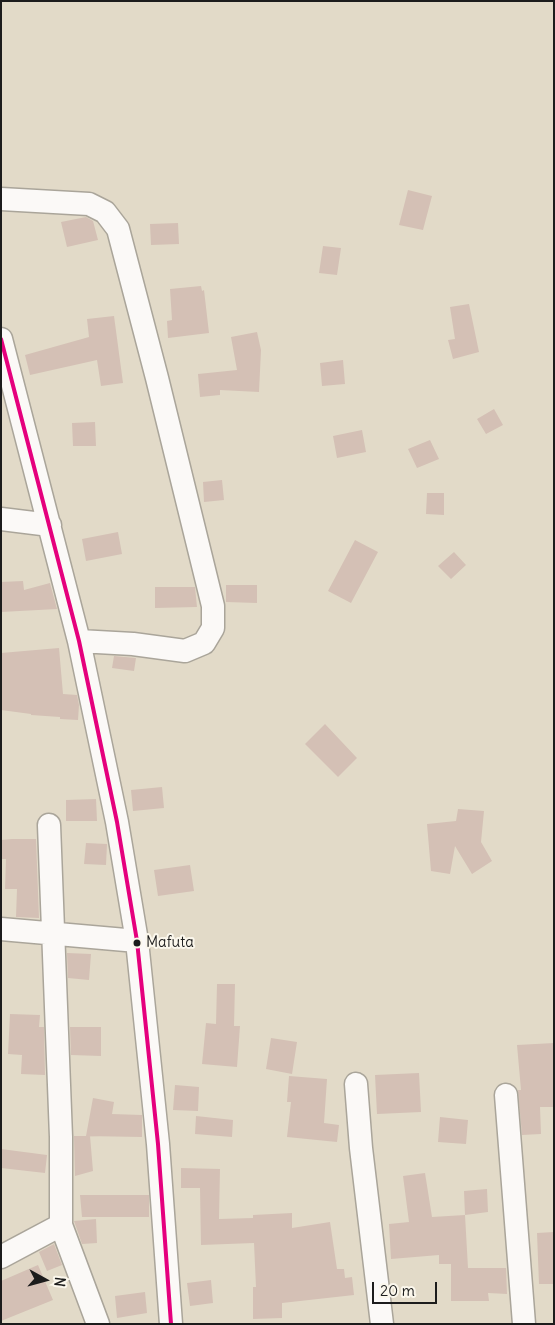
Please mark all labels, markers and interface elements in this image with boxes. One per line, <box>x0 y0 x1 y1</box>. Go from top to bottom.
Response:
place label: Mafuta <box>146 934 194 952</box>
marker: Mafuta <box>132 938 142 948</box>
north arrow <box>20 1255 70 1305</box>
scale bar <box>375 1272 440 1304</box>
text: N <box>50 1276 69 1288</box>
text: 20 m <box>380 1281 415 1300</box>

